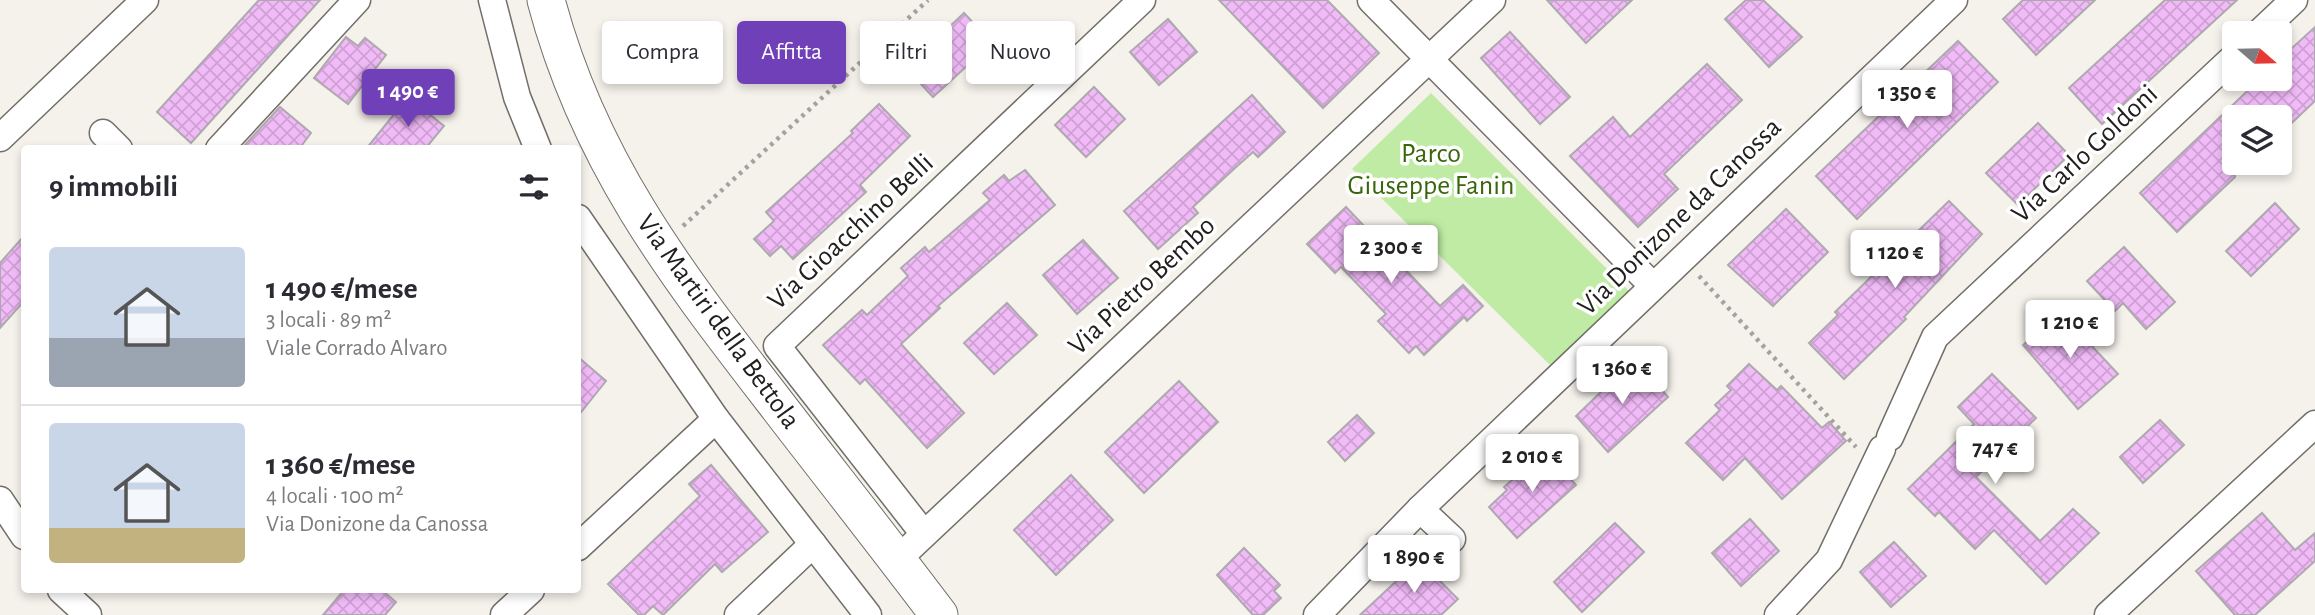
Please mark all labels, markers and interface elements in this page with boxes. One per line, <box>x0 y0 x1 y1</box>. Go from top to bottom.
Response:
chip: Compra <box>602 21 723 84</box>
chip: Affitta <box>737 21 846 84</box>
chip: Filtri <box>860 21 952 84</box>
chip: Nuovo <box>966 21 1075 84</box>
north arrow <box>2222 21 2292 91</box>
map controls <box>2222 21 2292 175</box>
pin: 1 490 € <box>343 69 473 129</box>
pin: 1 350 € <box>1842 71 1972 130</box>
text: 1 490 € <box>378 80 438 103</box>
street label: Via Carlo Goldoni <box>2007 80 2163 228</box>
text: 1 350 € <box>1878 81 1936 104</box>
button: layers <box>2222 105 2292 175</box>
street label: Via Donizone da Canossa <box>1573 113 1787 321</box>
park label: Parco Giuseppe Fanin <box>1348 140 1514 200</box>
street label: Via Gioacchino Belli <box>763 149 939 315</box>
icon: filters <box>515 168 553 206</box>
text: 9 immobili <box>49 172 178 202</box>
street label: Via Martiri della Bettola <box>631 210 805 434</box>
street label: Via Pietro Bembo <box>1063 211 1221 361</box>
pin: 2 300 € <box>1326 226 1456 285</box>
pin: 1 120 € <box>1830 230 1960 290</box>
text: 2 300 € <box>1360 236 1422 259</box>
text: 1 120 € <box>1866 241 1924 264</box>
text: 1 490 €/mese <box>266 274 418 304</box>
icon: home <box>105 275 189 359</box>
pin: 1 210 € <box>2005 300 2135 360</box>
text: 3 locali · 89 m² <box>266 309 392 332</box>
text: 1 210 € <box>2041 311 2099 334</box>
text: Viale Corrado Alvaro <box>266 337 447 360</box>
pin: 1 360 € <box>1557 346 1687 406</box>
text: 1 360 € <box>1593 357 1651 380</box>
pin: 747 € <box>1946 426 2044 486</box>
pin: 2 010 € <box>1467 434 1597 494</box>
text: 747 € <box>1972 437 2018 460</box>
text: 2 010 € <box>1502 445 1562 468</box>
text: 1 360 €/mese <box>266 450 416 480</box>
icon: home <box>105 451 189 535</box>
text: 4 locali · 100 m² <box>266 485 404 508</box>
text: Via Donizone da Canossa <box>266 513 488 536</box>
pin: 1 890 € <box>1349 536 1479 595</box>
text: 1 890 € <box>1384 546 1444 569</box>

